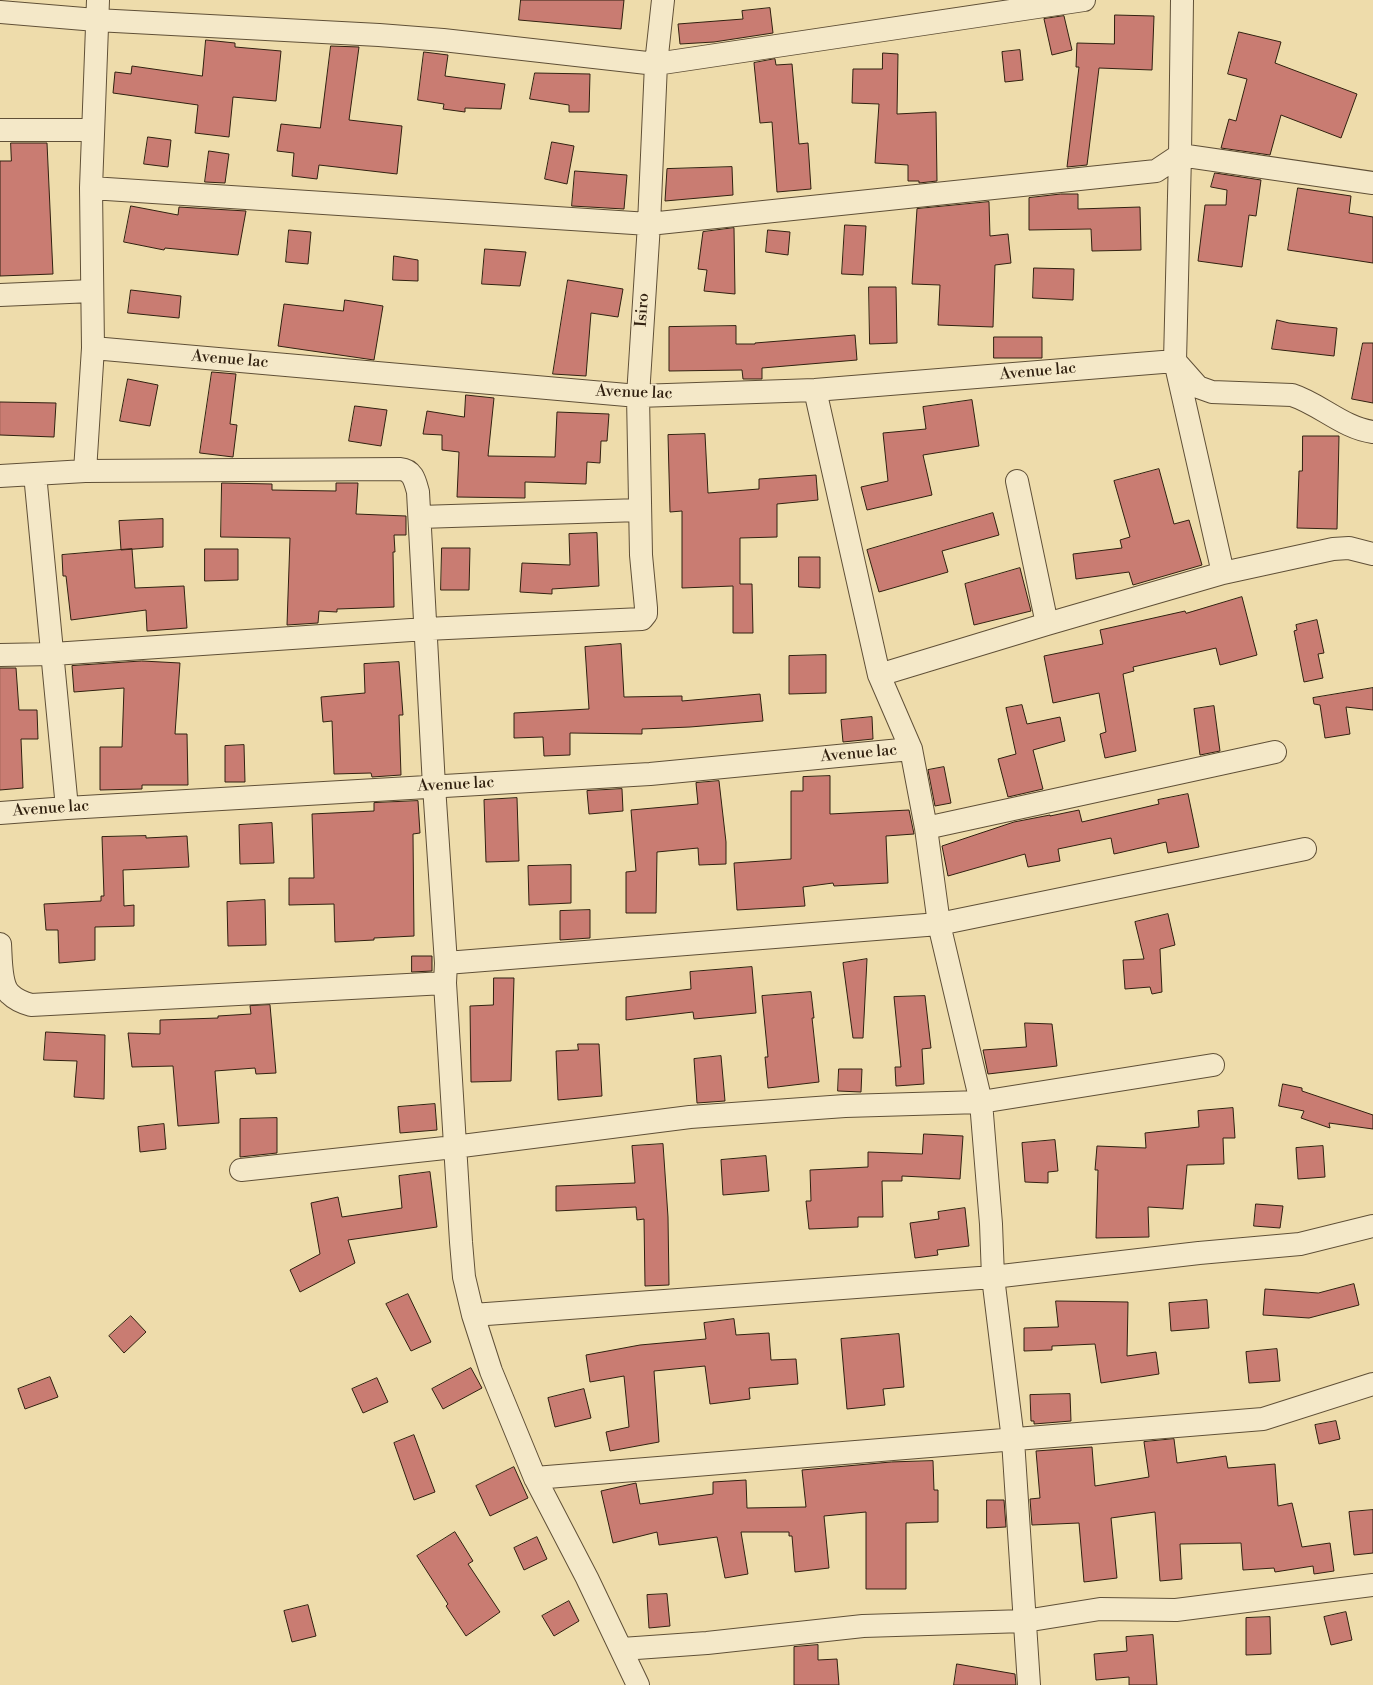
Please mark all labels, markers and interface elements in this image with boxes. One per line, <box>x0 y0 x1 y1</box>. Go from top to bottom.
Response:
street label: Isiro <box>632 292 654 328</box>
street label: Avenue lac <box>191 347 269 373</box>
street label: Avenue lac <box>999 359 1077 385</box>
street label: Avenue lac <box>595 382 673 404</box>
street label: Avenue lac <box>820 741 898 767</box>
street label: Avenue lac <box>417 773 495 797</box>
street label: Avenue lac <box>12 797 90 821</box>

